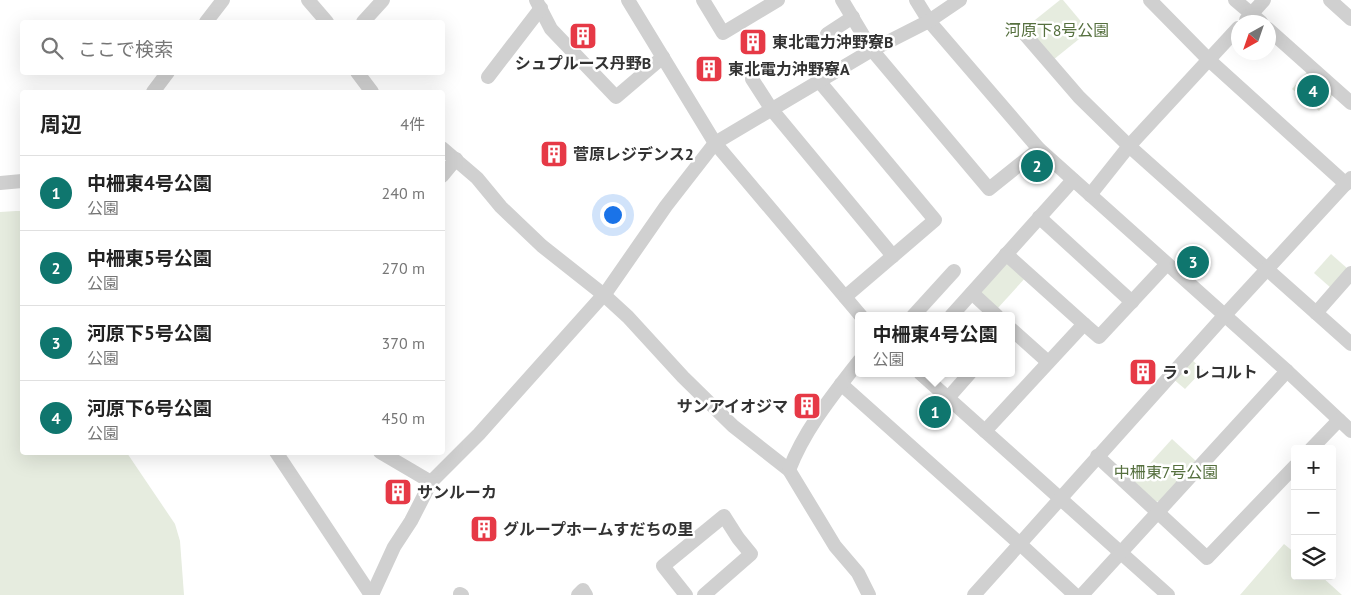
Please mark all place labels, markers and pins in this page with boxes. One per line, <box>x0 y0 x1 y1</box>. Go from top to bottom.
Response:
building icon: シュプルース丹野B <box>568 21 598 51</box>
building icon: 東北電力沖野寮B <box>738 27 768 57</box>
place label: 東北電力沖野寮B <box>772 32 893 52</box>
place label: シュプルース丹野B <box>515 53 651 73</box>
building icon: 東北電力沖野寮A <box>694 54 724 84</box>
place label: 東北電力沖野寮A <box>728 59 850 79</box>
pin: 4 <box>1297 72 1329 110</box>
building icon: 菅原レジデンス2 <box>539 139 569 169</box>
place label: 菅原レジデンス2 <box>573 144 694 164</box>
pin: 2 <box>1021 147 1053 185</box>
pin: 3 <box>1177 243 1209 281</box>
building icon: ラ・レコルト <box>1128 357 1158 387</box>
place label: ラ・レコルト <box>1162 362 1258 382</box>
building icon: サンアイオジマ <box>792 391 822 421</box>
pin: 1 <box>919 393 951 431</box>
place label: サンアイオジマ <box>677 396 788 416</box>
building icon: サンルーカ <box>383 477 413 507</box>
place label: サンルーカ <box>417 482 497 502</box>
building icon: グループホームすだちの里 <box>469 514 499 544</box>
place label: グループホームすだちの里 <box>503 519 694 539</box>

